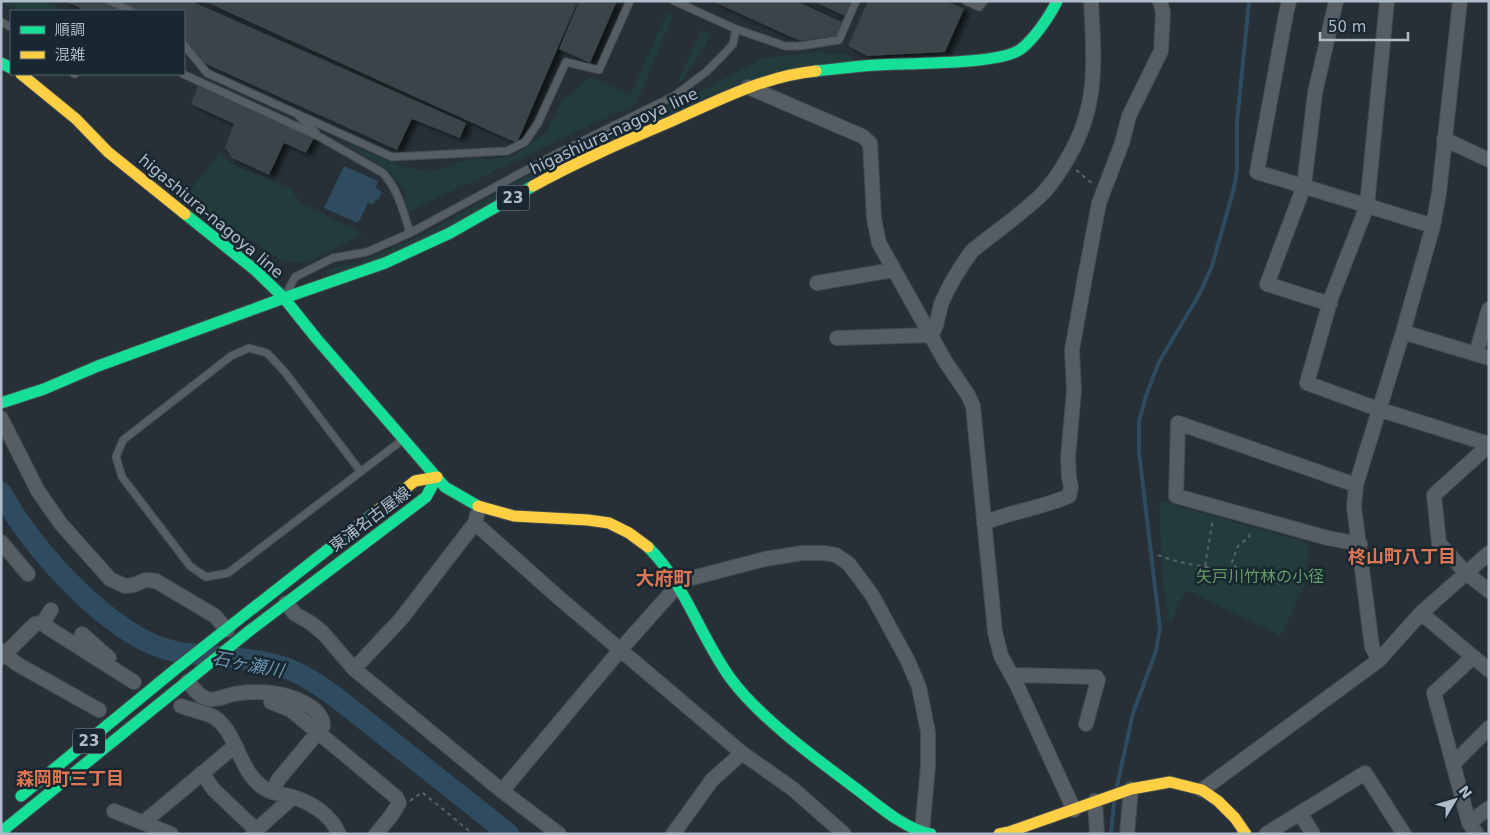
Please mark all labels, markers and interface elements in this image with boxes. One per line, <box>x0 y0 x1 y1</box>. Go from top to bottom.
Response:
legend <box>10 10 185 75</box>
scale bar <box>1320 10 1408 42</box>
text: 50 m <box>1328 18 1366 36</box>
text: 順調 <box>55 21 85 39</box>
text: 混雑 <box>55 46 85 64</box>
street label: higashiura-nagoya line <box>527 84 701 178</box>
street label: higashiura-nagoya line <box>135 150 287 282</box>
road number: 23 <box>497 186 529 210</box>
street label: 東浦名古屋線 <box>326 483 414 555</box>
district label: 柊山町八丁目 <box>1348 546 1456 567</box>
district label: 大府町 <box>635 567 693 589</box>
park label: 矢戸川竹林の小径 <box>1196 567 1324 586</box>
water label: 石ヶ瀬川 <box>211 647 287 682</box>
road number: 23 <box>73 728 105 754</box>
district label: 森岡町三丁目 <box>16 768 124 789</box>
north arrow <box>1430 775 1480 825</box>
text: N <box>1455 782 1475 802</box>

